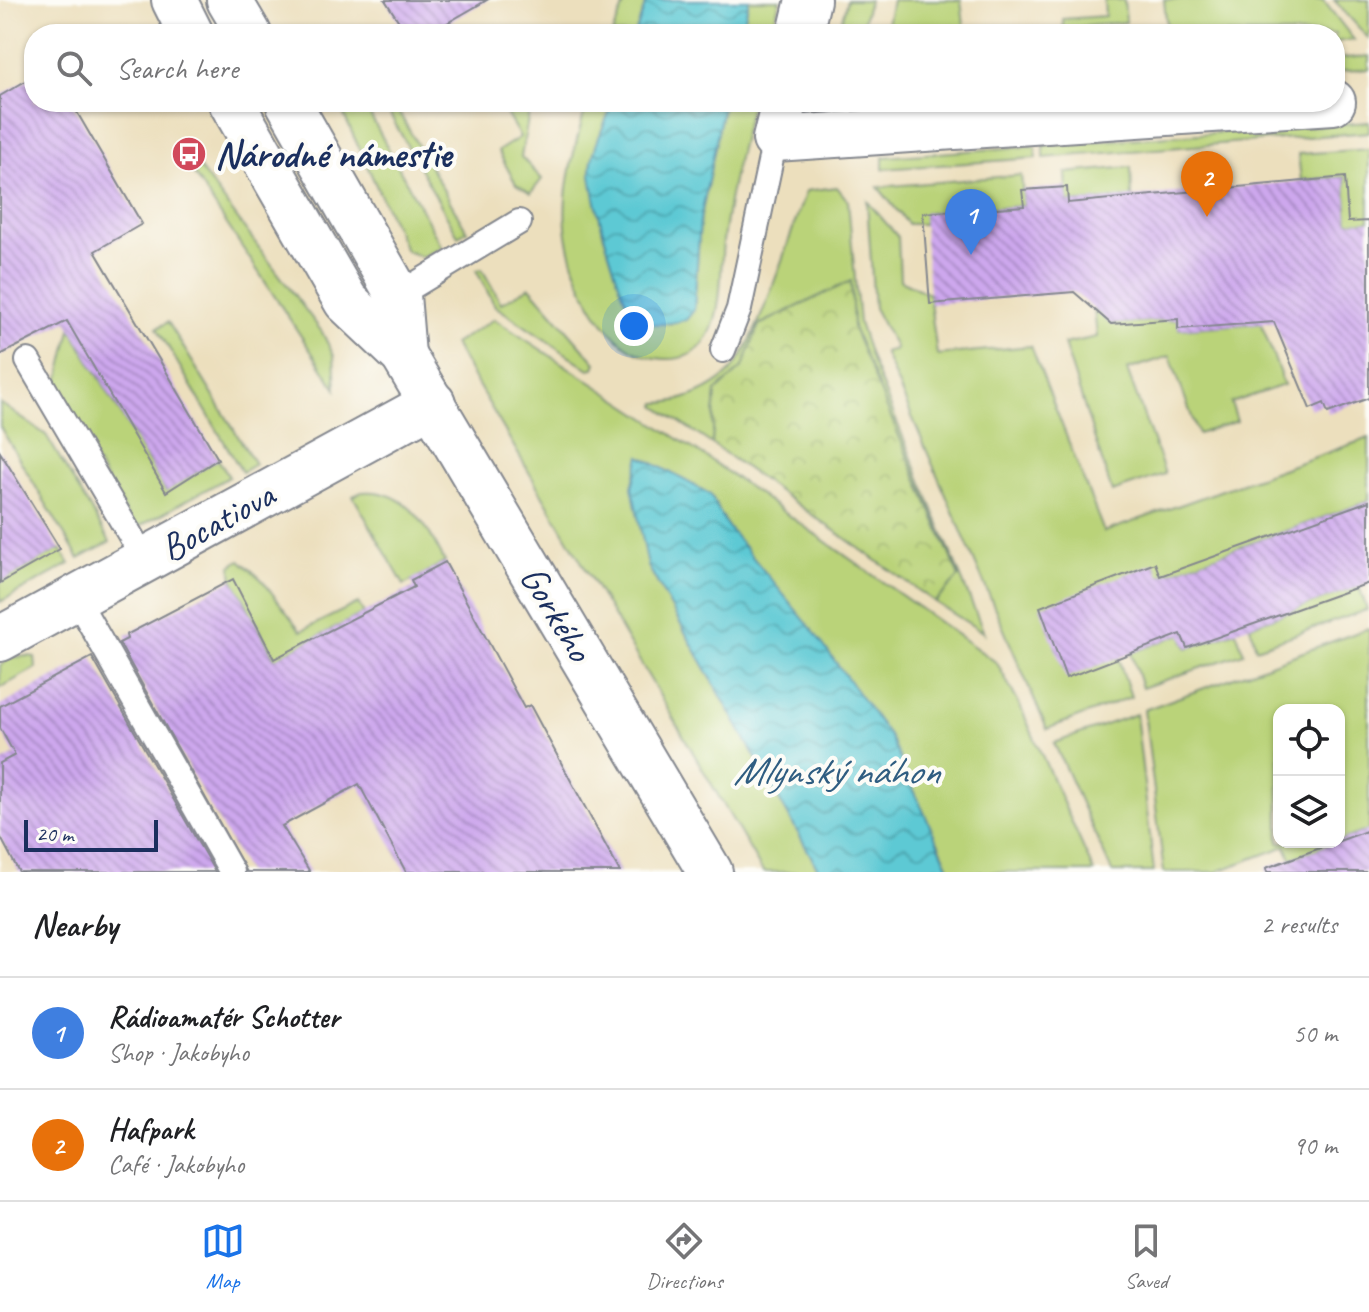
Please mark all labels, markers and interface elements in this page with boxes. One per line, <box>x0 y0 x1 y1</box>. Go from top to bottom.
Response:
search box <box>24 24 1345 112</box>
icon: search <box>52 46 96 90</box>
text: Search here <box>116 49 238 87</box>
place label: Národné námestie <box>215 131 455 178</box>
bus stop icon: Národné námestie <box>170 135 208 173</box>
pin: 2 <box>1181 151 1233 217</box>
pin: 1 <box>945 189 997 255</box>
your location <box>614 306 654 346</box>
street label: Bocatiova <box>152 470 285 572</box>
street label: Gorkého <box>510 557 605 672</box>
map controls <box>1273 704 1345 848</box>
button: locate <box>1273 704 1345 776</box>
water label: Mlynský náhon <box>733 746 942 796</box>
button: layers <box>1273 776 1345 848</box>
scale bar <box>24 816 158 852</box>
text: 20 m <box>36 820 73 848</box>
text: Nearby <box>32 903 118 946</box>
text: 2 results <box>1261 908 1337 941</box>
text: Rádioamatér Schotter <box>108 998 339 1036</box>
text: 1 <box>52 1017 64 1050</box>
text: 50 m <box>1293 1017 1337 1050</box>
text: Shop · Jakobyho <box>108 1036 249 1069</box>
text: Hafpark <box>108 1110 193 1148</box>
text: 2 <box>52 1129 64 1162</box>
text: 90 m <box>1293 1129 1337 1162</box>
text: Café · Jakobyho <box>108 1148 244 1181</box>
tab: Map <box>201 1219 245 1295</box>
tab: Directions <box>646 1219 723 1295</box>
tab: Saved <box>1124 1219 1168 1295</box>

